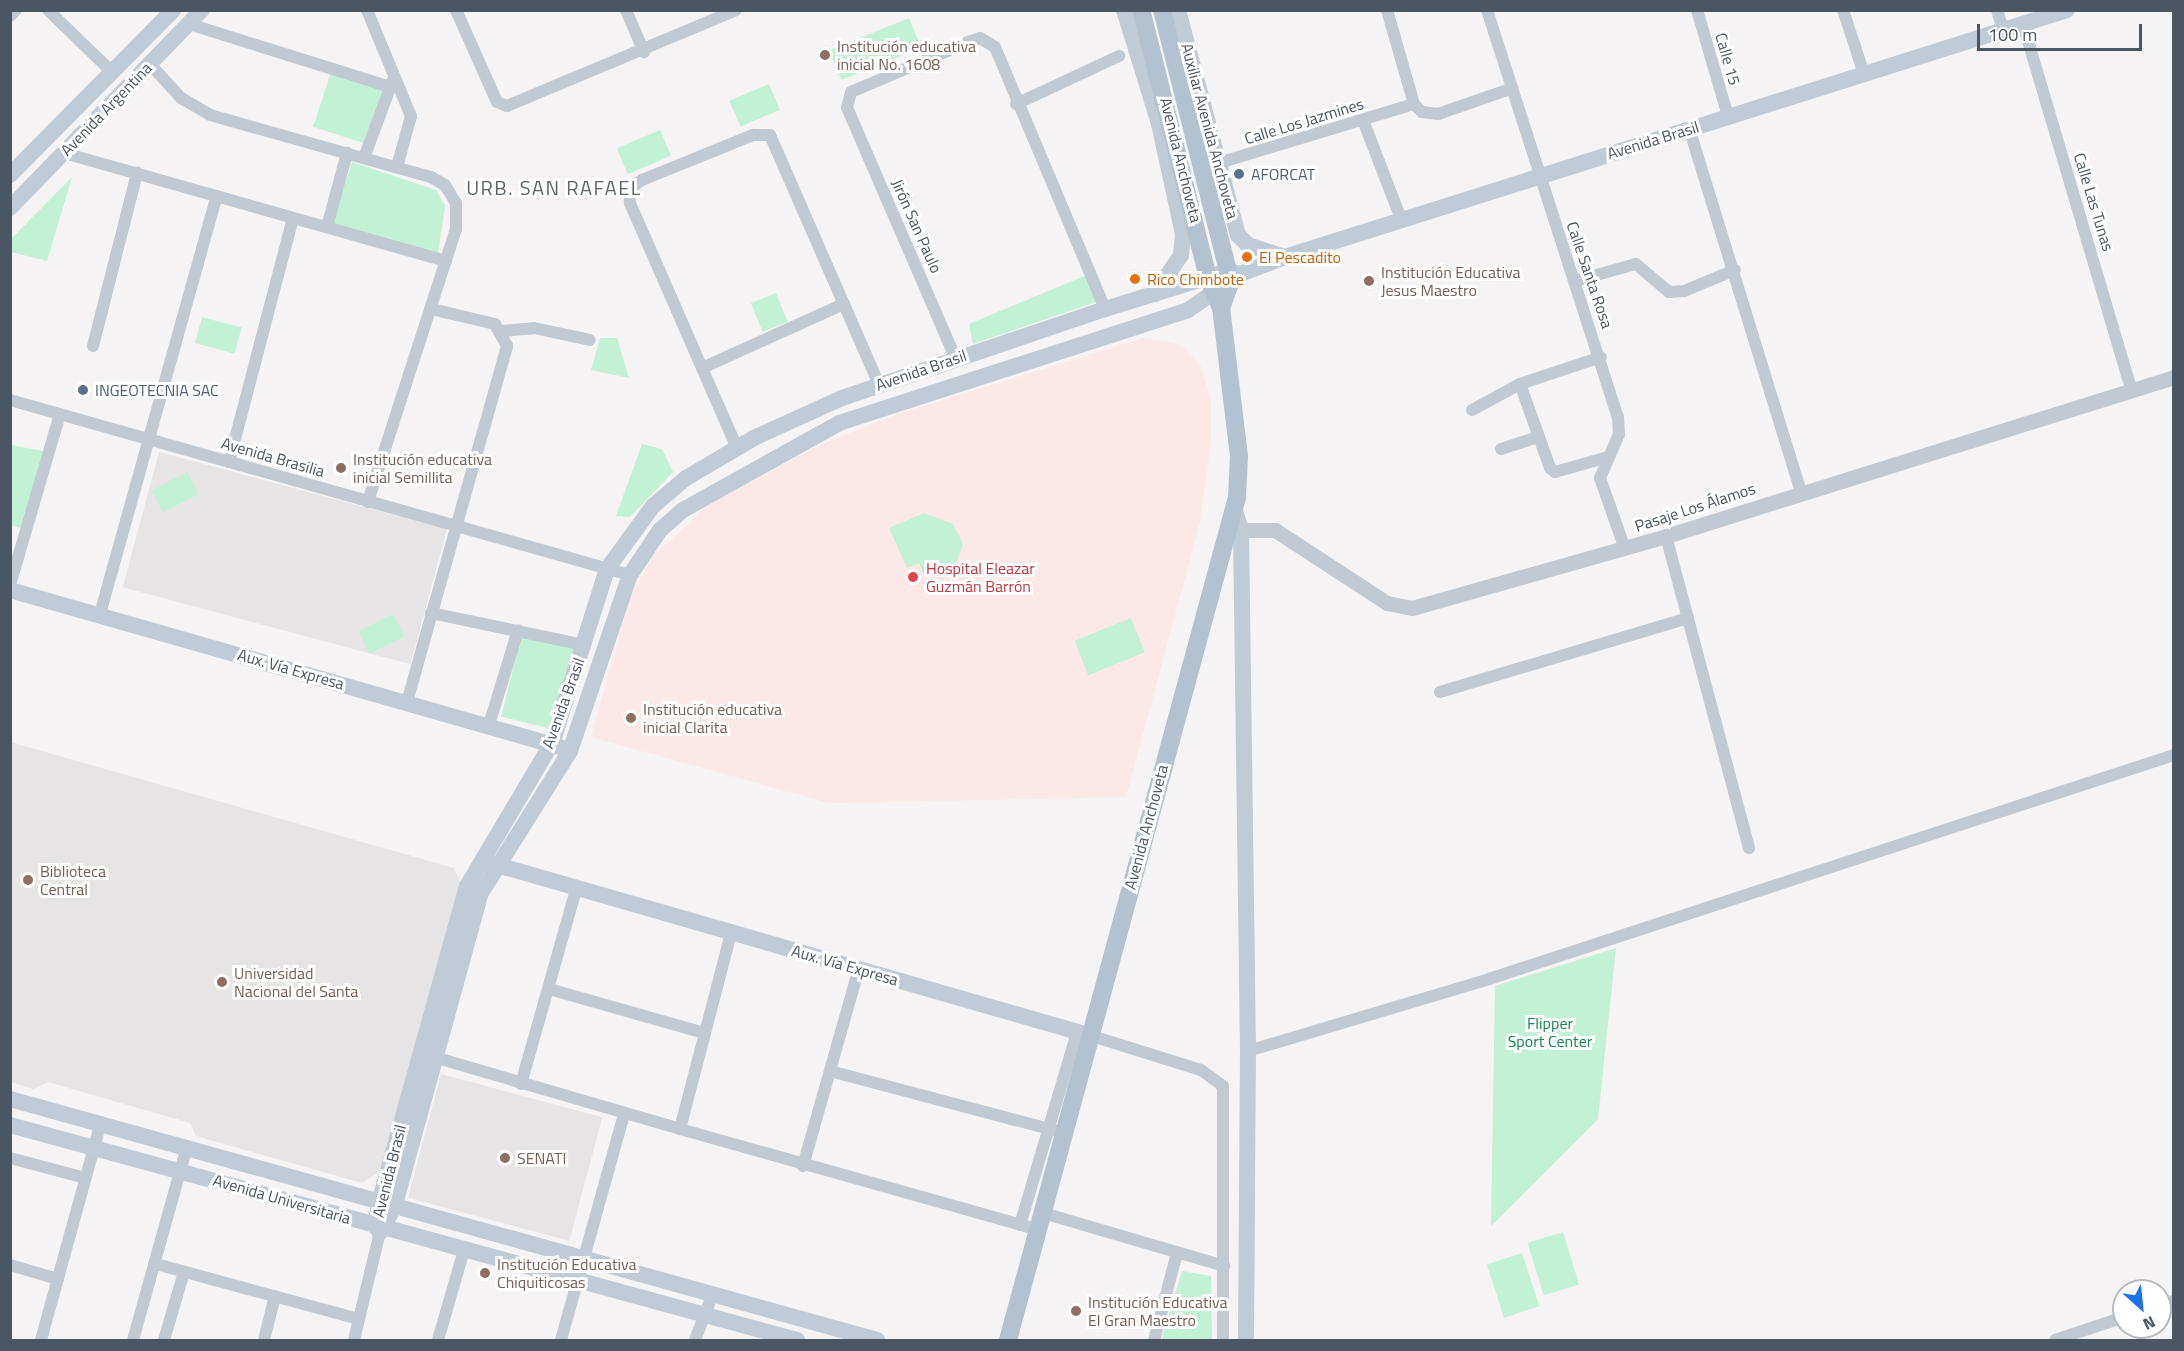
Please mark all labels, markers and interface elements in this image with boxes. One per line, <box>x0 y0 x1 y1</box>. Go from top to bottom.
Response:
scale bar <box>1980 12 2145 50</box>
text: 100 m <box>1988 21 2037 48</box>
street label: Calle 15 <box>1711 31 1745 87</box>
place label: Institución educativa inicial No. 1608 <box>837 36 976 74</box>
street label: Auxiliar Avenida Anchoveta <box>1177 41 1243 221</box>
marker: Institución educativa inicial No. 1608 <box>818 48 832 62</box>
street label: Avenida Argentina <box>57 58 155 160</box>
street label: Calle Los Jazmines <box>1242 94 1366 148</box>
street label: Avenida Anchoveta <box>1156 95 1206 225</box>
street label: Avenida Brasil <box>1605 117 1701 163</box>
street label: Calle Las Tunas <box>2070 150 2118 254</box>
place label: AFORCAT <box>1251 164 1315 184</box>
marker: AFORCAT <box>1232 167 1246 181</box>
district label: URB. SAN RAFAEL <box>466 175 642 199</box>
street label: Jirón San Paulo <box>888 176 946 276</box>
street label: Calle Santa Rosa <box>1563 219 1617 331</box>
place label: El Pescadito <box>1259 247 1341 267</box>
marker: El Pescadito <box>1240 250 1254 264</box>
place label: Institución Educativa Jesus Maestro <box>1381 262 1521 300</box>
place label: Rico Chimbote <box>1147 269 1244 289</box>
marker: Rico Chimbote <box>1128 272 1142 286</box>
marker: Institución Educativa Jesus Maestro <box>1362 274 1376 288</box>
street label: Avenida Brasil <box>873 345 969 395</box>
place label: INGEOTECNIA SAC <box>95 380 219 400</box>
marker: INGEOTECNIA SAC <box>76 383 90 397</box>
street label: Avenida Brasilia <box>219 433 327 481</box>
place label: Institución educativa inicial Semillita <box>353 449 492 487</box>
marker: Institución educativa inicial Semillita <box>334 461 348 475</box>
street label: Pasaje Los Álamos <box>1632 478 1758 536</box>
place label: Hospital Eleazar Guzmán Barrón <box>926 558 1035 596</box>
marker: Hospital Eleazar Guzmán Barrón <box>904 568 922 586</box>
street label: Aux. Vía Expresa <box>235 645 347 693</box>
street label: Avenida Brasil <box>538 655 588 751</box>
place label: Institución educativa inicial Clarita <box>643 699 782 737</box>
marker: Institución educativa inicial Clarita <box>624 711 638 725</box>
street label: Avenida Anchoveta <box>1120 763 1172 891</box>
place label: Biblioteca Central <box>40 861 106 899</box>
marker: Biblioteca Central <box>21 873 35 887</box>
street label: Aux. Vía Expresa <box>789 941 901 989</box>
place label: Universidad Nacional del Santa <box>234 963 358 1001</box>
marker: Universidad Nacional del Santa <box>215 975 229 989</box>
park label: Flipper Sport Center <box>1508 1013 1592 1051</box>
street label: Avenida Brasil <box>368 1123 410 1219</box>
place label: SENATI <box>517 1148 566 1168</box>
marker: SENATI <box>498 1151 512 1165</box>
street label: Avenida Universitaria <box>211 1170 353 1228</box>
place label: Institución Educativa Chiquiticosas <box>497 1254 637 1292</box>
marker: Institución Educativa Chiquiticosas <box>478 1266 492 1280</box>
north arrow <box>2112 1279 2172 1339</box>
place label: Institución Educativa El Gran Maestro <box>1088 1292 1228 1330</box>
marker: Institución Educativa El Gran Maestro <box>1069 1304 1083 1318</box>
text: N <box>2139 1310 2160 1336</box>

